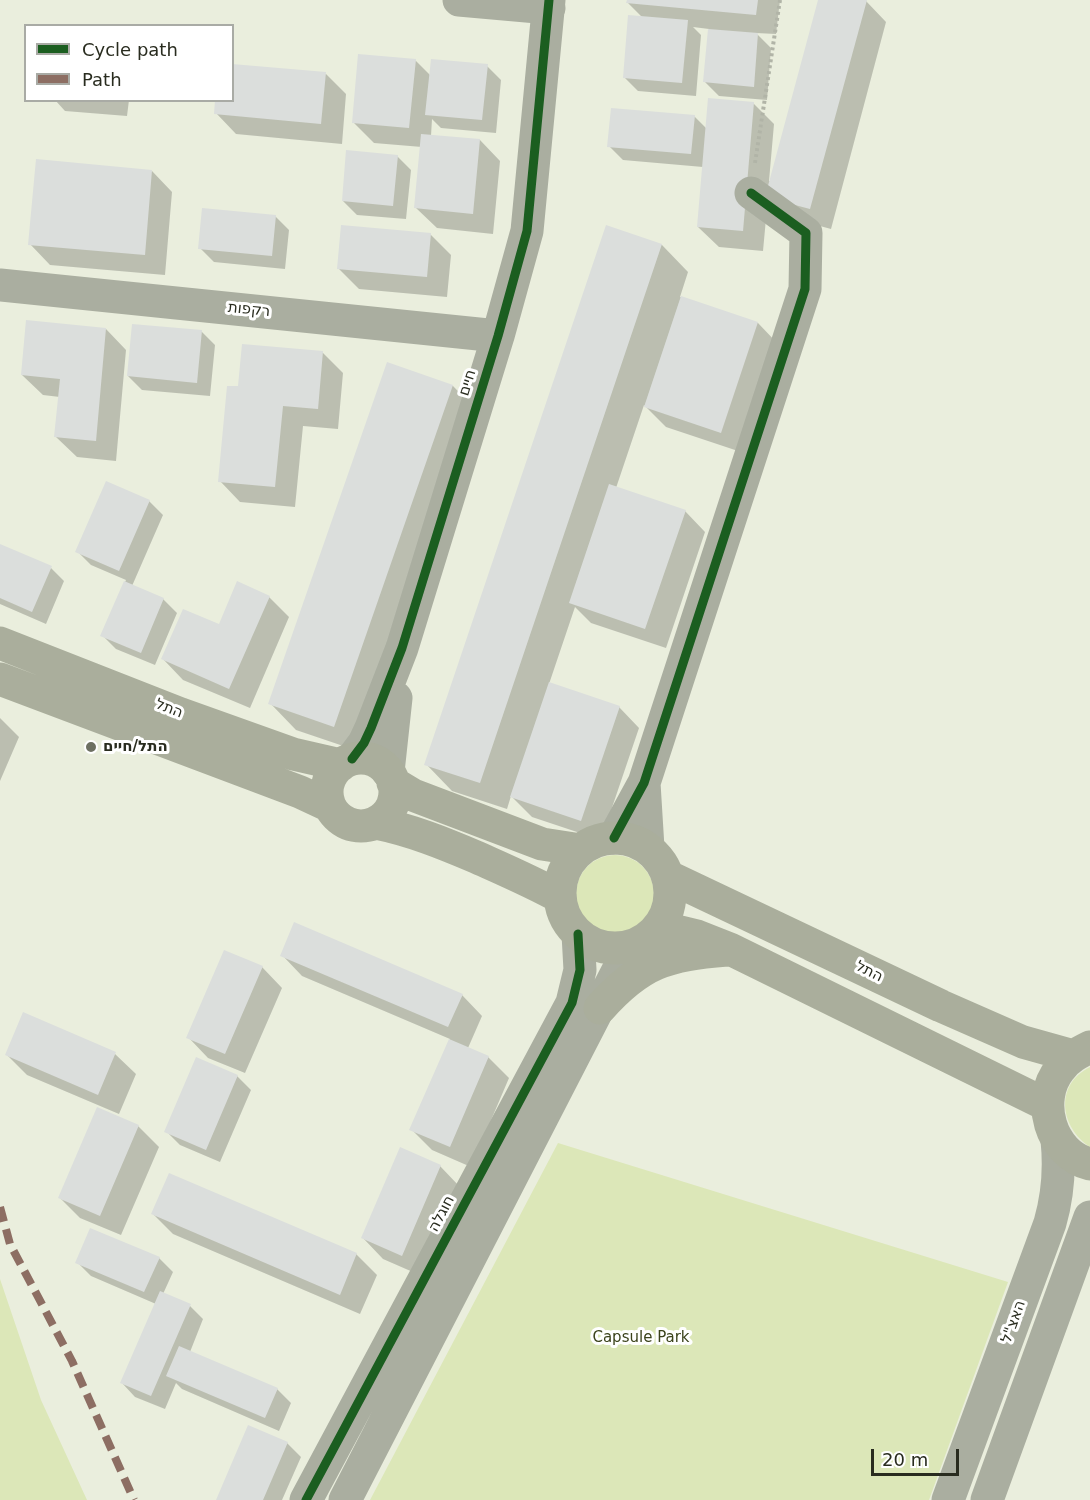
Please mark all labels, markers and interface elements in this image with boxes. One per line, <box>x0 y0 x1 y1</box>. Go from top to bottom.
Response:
legend <box>24 24 234 102</box>
text: Cycle path <box>82 39 178 60</box>
text: Path <box>82 69 122 90</box>
street label: רקפות <box>227 299 271 321</box>
street label: חיים <box>456 368 480 398</box>
street label: התל <box>153 696 185 722</box>
place label: התל/חיים <box>103 738 168 756</box>
marker: התל/חיים <box>84 740 98 754</box>
street label: התל <box>852 958 886 986</box>
street label: חוגלה <box>425 1193 459 1235</box>
street label: האצ"ל <box>998 1298 1030 1346</box>
park label: Capsule Park <box>592 1329 690 1347</box>
scale bar <box>874 1437 962 1475</box>
text: 20 m <box>882 1449 928 1470</box>

